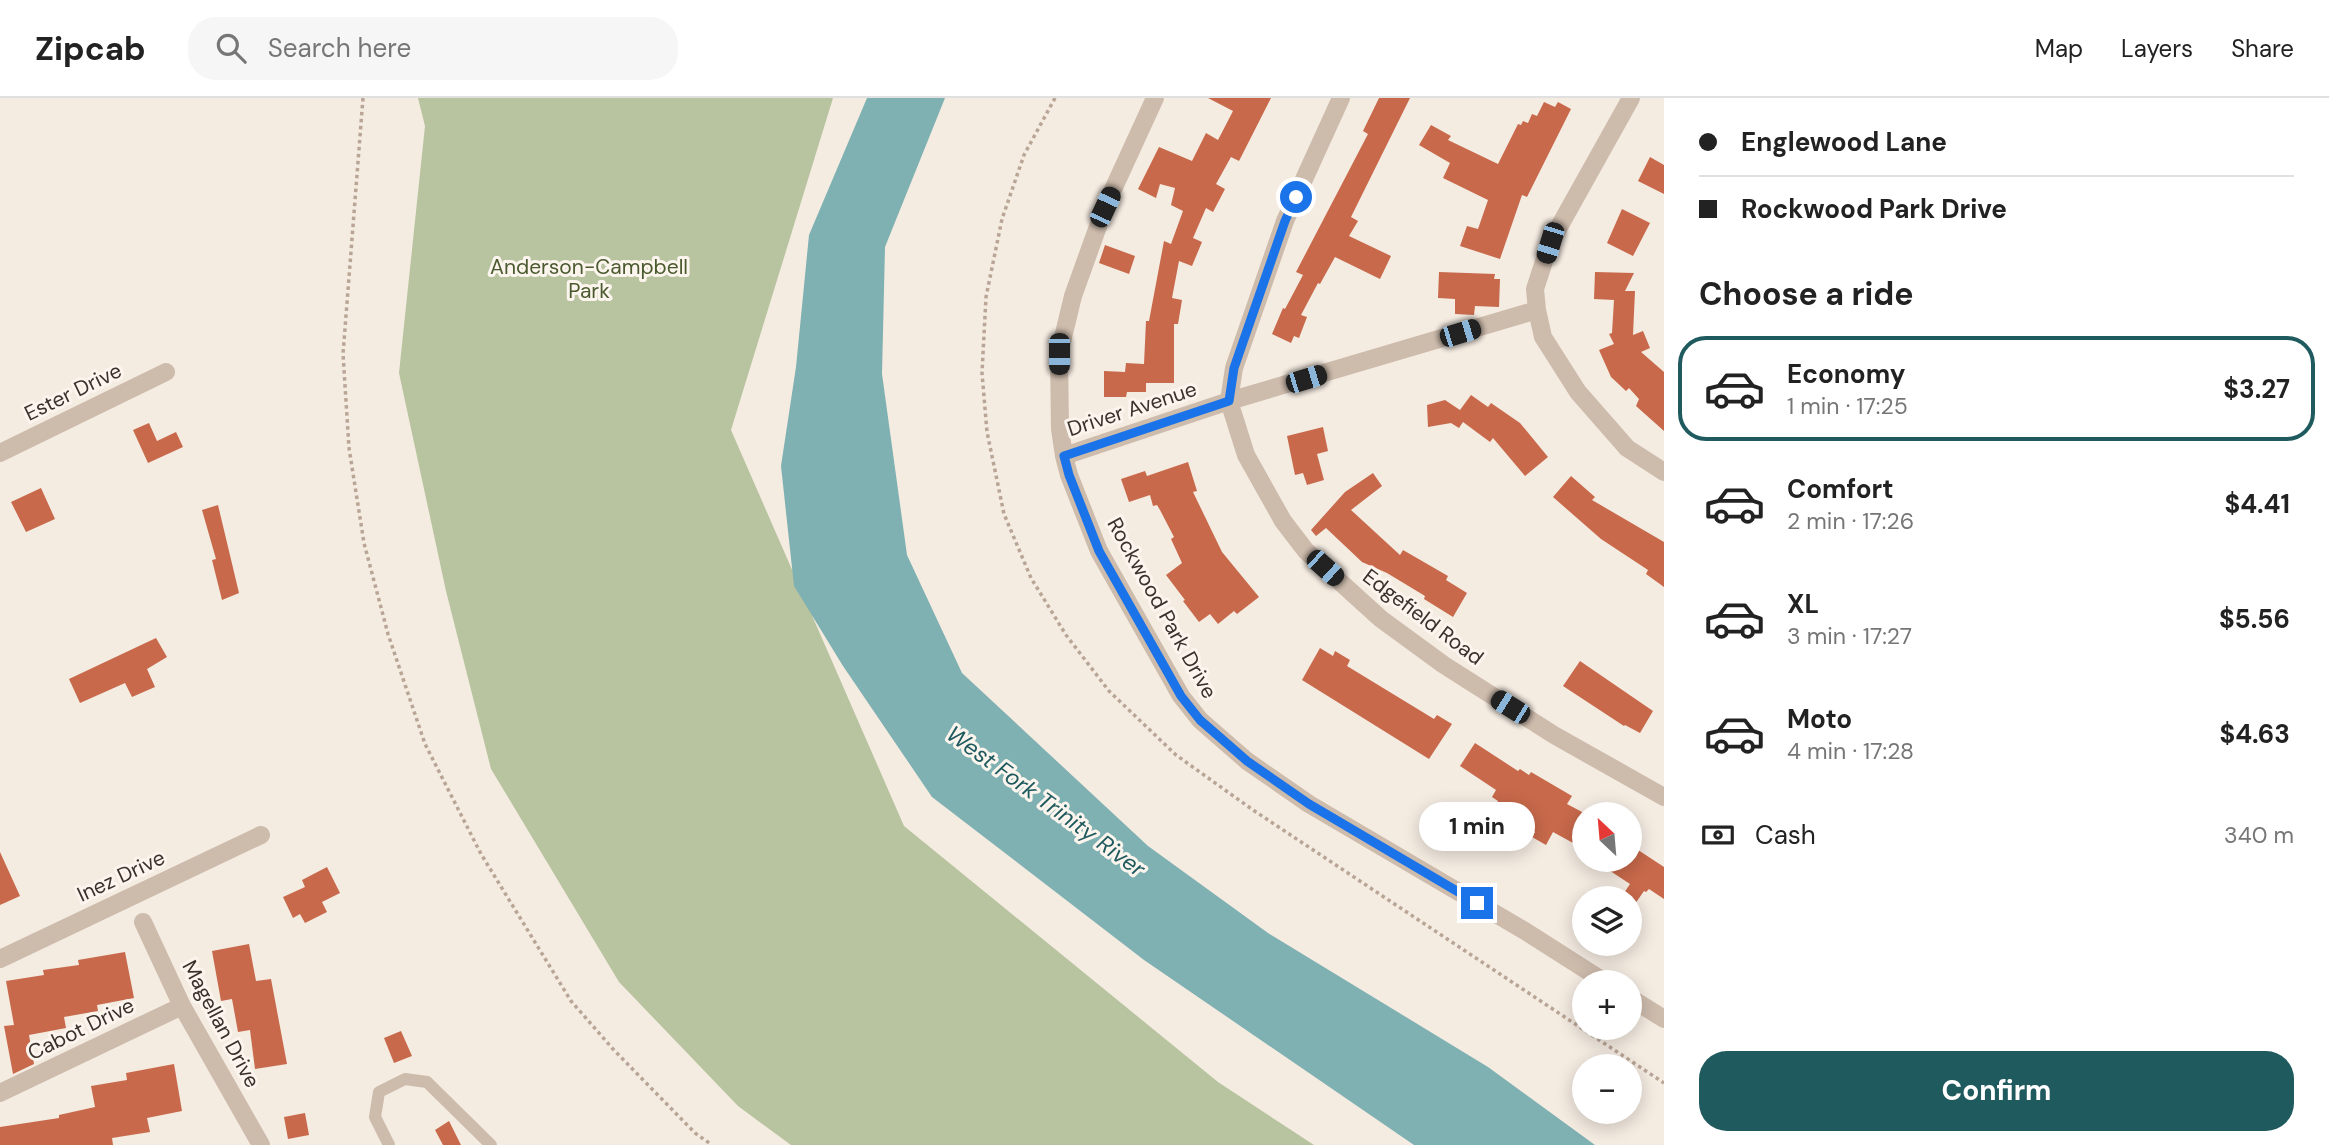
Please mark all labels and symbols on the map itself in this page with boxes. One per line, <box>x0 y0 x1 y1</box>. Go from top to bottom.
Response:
route start <box>1280 181 1312 213</box>
car <box>1087 184 1124 230</box>
car <box>1534 220 1567 266</box>
park label: Anderson-Campbell Park <box>490 253 688 305</box>
car <box>1437 317 1484 349</box>
car <box>1049 333 1070 375</box>
street label: Ester Drive <box>20 356 126 428</box>
car <box>1283 363 1330 395</box>
street label: Driver Avenue <box>1064 375 1200 443</box>
street label: Rockwood Park Drive <box>1101 512 1223 704</box>
car <box>1303 546 1348 590</box>
street label: Edgefield Road <box>1357 562 1489 672</box>
car <box>1487 687 1534 727</box>
water label: West Fork Trinity River <box>941 719 1153 884</box>
callout: 1 min <box>1419 802 1535 850</box>
north arrow <box>1572 802 1642 872</box>
street label: Inez Drive <box>73 843 170 909</box>
route end <box>1461 887 1493 919</box>
street label: Magellan Drive <box>176 955 266 1093</box>
street label: Cabot Drive <box>23 991 139 1067</box>

